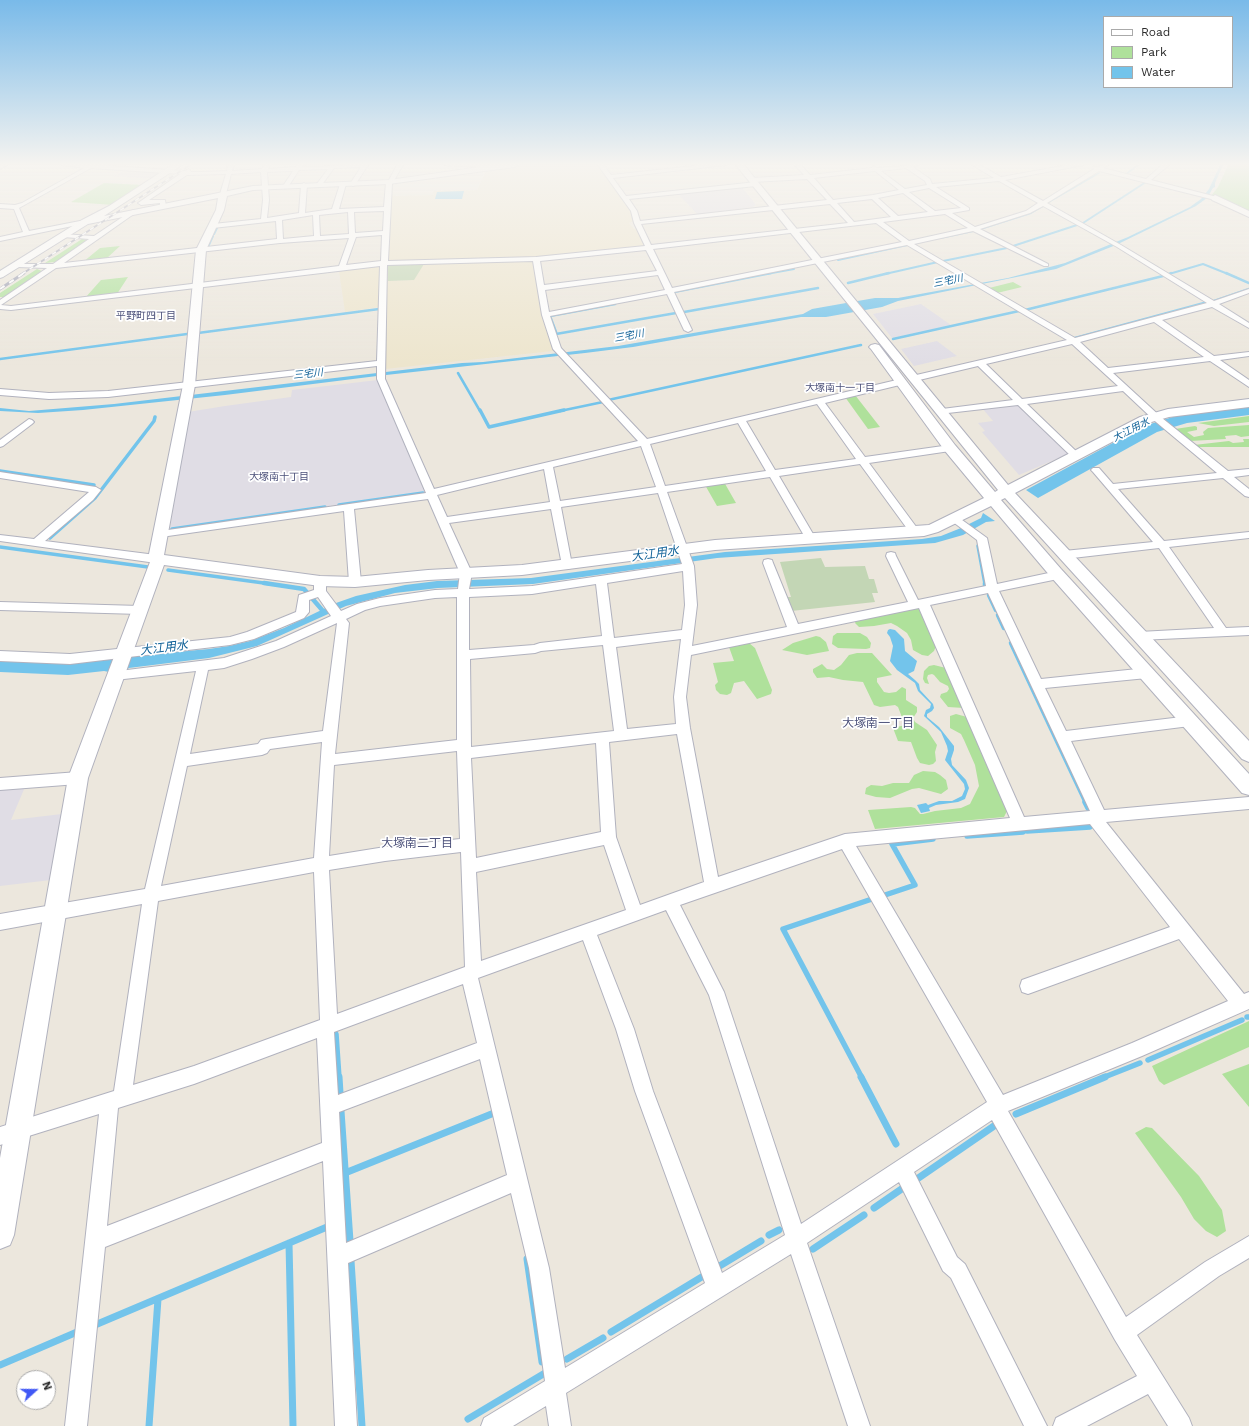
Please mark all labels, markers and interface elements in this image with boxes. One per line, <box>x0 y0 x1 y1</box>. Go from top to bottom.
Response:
legend <box>1103 16 1233 88</box>
text: Road <box>1141 25 1170 39</box>
text: Park <box>1141 45 1167 59</box>
text: Water <box>1141 65 1175 79</box>
water label: 三宅川 <box>932 272 964 290</box>
district label: 平野町四丁目 <box>116 310 176 322</box>
water label: 三宅川 <box>613 327 645 345</box>
water label: 三宅川 <box>292 366 324 382</box>
district label: 大塚南十一丁目 <box>805 382 875 394</box>
water label: 大江用水 <box>1110 416 1152 444</box>
district label: 大塚南十丁目 <box>249 471 309 483</box>
water label: 大江用水 <box>630 544 680 564</box>
water label: 大江用水 <box>139 638 189 658</box>
district label: 大塚南一丁目 <box>842 716 914 730</box>
district label: 大塚南二丁目 <box>381 836 453 850</box>
north arrow <box>16 1370 56 1410</box>
text: N <box>39 1380 54 1392</box>

